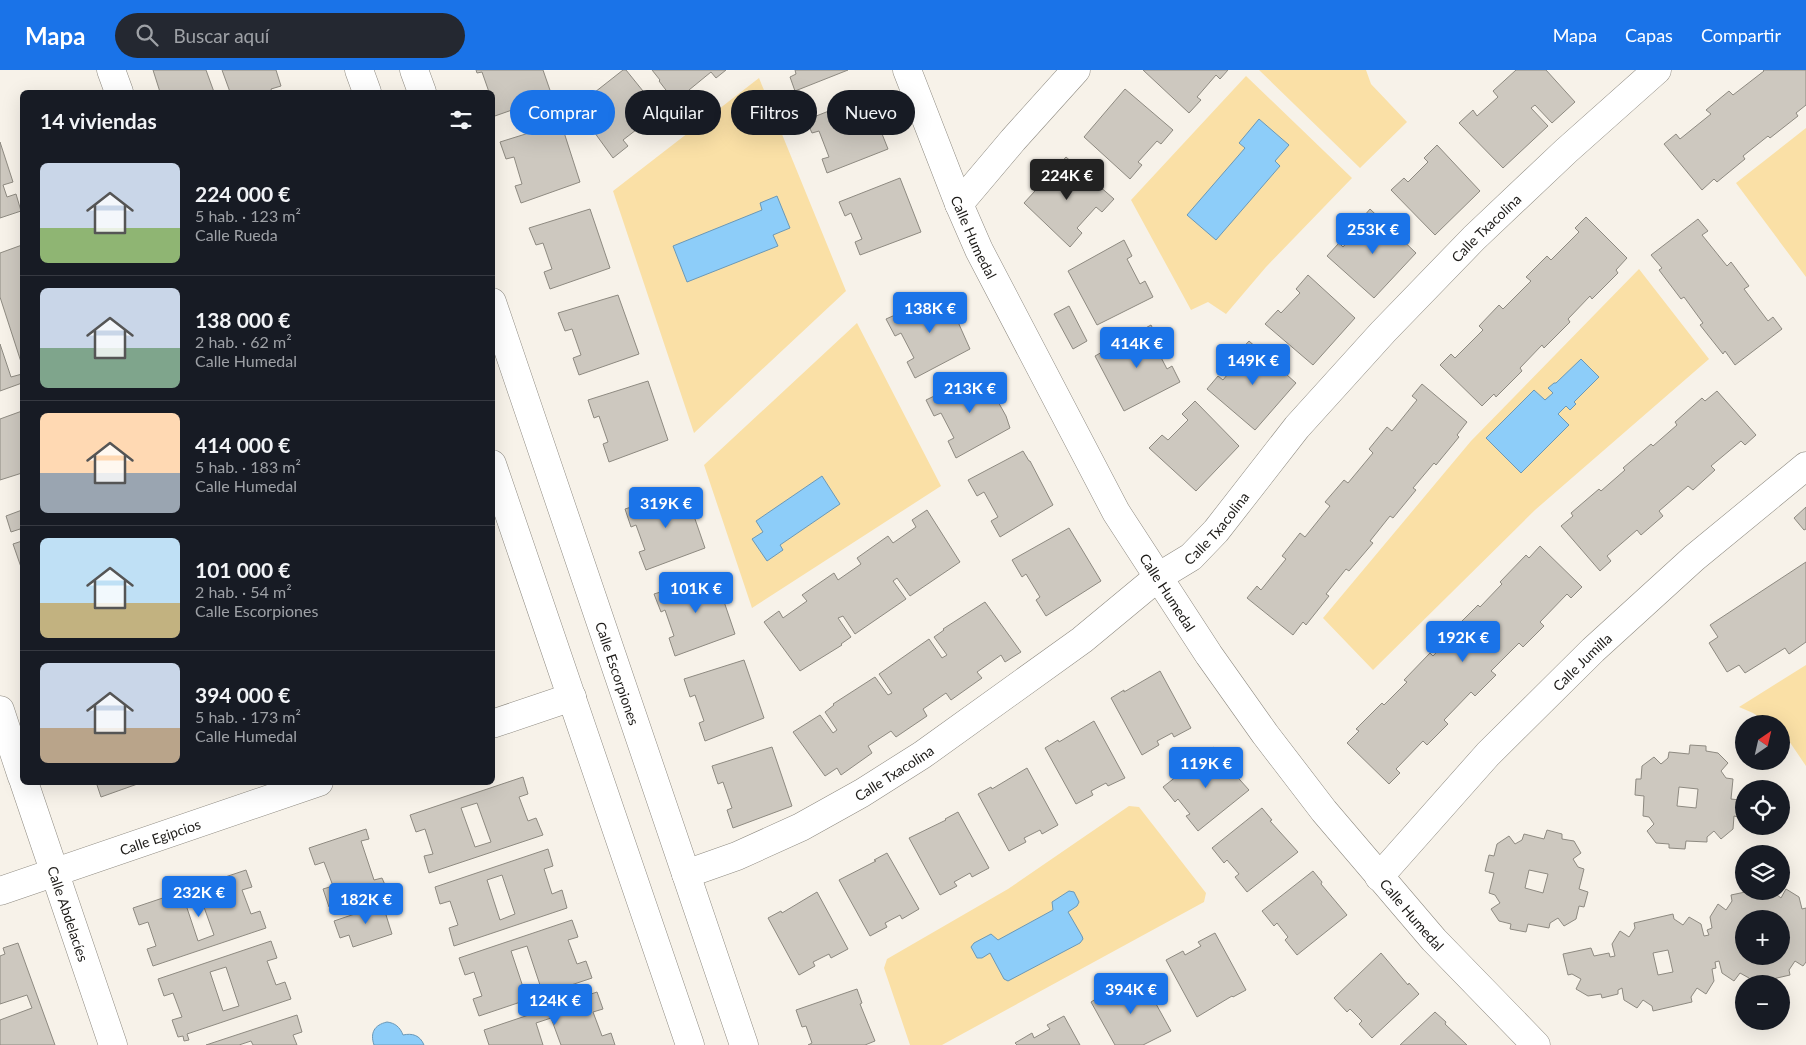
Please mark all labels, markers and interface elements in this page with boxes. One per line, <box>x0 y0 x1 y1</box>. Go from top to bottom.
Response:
search box <box>115 13 465 58</box>
text: Mapa <box>25 21 85 50</box>
icon: search <box>133 21 161 49</box>
text: Buscar aquí <box>173 24 269 47</box>
text: Mapa <box>1553 24 1597 46</box>
text: Capas <box>1625 24 1673 46</box>
text: Compartir <box>1701 24 1781 46</box>
chip: Comprar <box>510 90 615 135</box>
chip: Alquilar <box>625 90 721 135</box>
chip: Filtros <box>731 90 817 135</box>
chip: Nuevo <box>827 90 915 135</box>
icon: filters <box>447 106 475 134</box>
text: 14 viviendas <box>40 108 157 133</box>
pin: 224K € <box>1026 158 1108 201</box>
text: 224K € <box>1041 165 1093 184</box>
text: 224 000 € <box>195 181 290 206</box>
icon: home <box>80 183 140 243</box>
street label: Calle Txacolina <box>1447 190 1524 265</box>
street label: Calle Humedal <box>948 193 1001 281</box>
text: 5 hab. · 123 m² <box>195 206 301 225</box>
pin: 253K € <box>1332 212 1414 255</box>
text: 253K € <box>1347 219 1399 238</box>
text: Calle Rueda <box>195 225 278 244</box>
pin: 138K € <box>889 292 971 334</box>
text: 138K € <box>904 298 956 317</box>
text: 138 000 € <box>195 307 290 332</box>
icon: home <box>80 308 140 368</box>
pin: 414K € <box>1096 326 1178 369</box>
text: 2 hab. · 62 m² <box>195 332 292 351</box>
text: 414K € <box>1111 333 1163 352</box>
pin: 149K € <box>1212 344 1294 386</box>
text: 149K € <box>1227 350 1279 369</box>
text: Calle Humedal <box>195 351 297 370</box>
pin: 213K € <box>929 372 1011 414</box>
text: 213K € <box>944 378 996 397</box>
text: 414 000 € <box>195 432 290 457</box>
icon: home <box>80 433 140 493</box>
text: 5 hab. · 183 m² <box>195 457 301 476</box>
text: Calle Humedal <box>195 476 297 495</box>
pin: 319K € <box>625 486 707 529</box>
street label: Calle Txacolina <box>1181 488 1252 568</box>
text: 319K € <box>640 493 692 512</box>
street label: Calle Humedal <box>1137 550 1200 634</box>
text: 101 000 € <box>195 557 290 582</box>
icon: home <box>80 558 140 618</box>
pin: 101K € <box>655 572 737 614</box>
text: 101K € <box>670 578 722 597</box>
text: 2 hab. · 54 m² <box>195 582 292 601</box>
text: Calle Escorpiones <box>195 601 318 620</box>
street label: Calle Escorpiones <box>592 619 643 727</box>
pin: 192K € <box>1422 620 1504 663</box>
text: 192K € <box>1437 627 1489 646</box>
street label: Calle Jumilla <box>1549 629 1615 694</box>
text: 394 000 € <box>195 682 290 707</box>
icon: home <box>80 683 140 743</box>
text: 5 hab. · 173 m² <box>195 707 301 726</box>
north arrow <box>1735 715 1790 770</box>
map controls <box>1735 715 1790 1030</box>
text: Calle Humedal <box>195 726 297 745</box>
street label: Calle Txacolina <box>851 741 937 804</box>
pin: 119K € <box>1165 746 1247 789</box>
text: 119K € <box>1180 753 1232 772</box>
button: locate <box>1735 780 1790 835</box>
street label: Calle Egipcios <box>117 815 203 858</box>
button: layers <box>1735 845 1790 900</box>
street label: Calle Abdelacíes <box>45 864 93 964</box>
street label: Calle Humedal <box>1377 875 1448 954</box>
pin: 232K € <box>158 876 240 918</box>
text: 232K € <box>173 882 225 901</box>
pin: 182K € <box>325 882 407 925</box>
text: 182K € <box>340 889 392 908</box>
button: + <box>1735 910 1790 965</box>
pin: 394K € <box>1090 972 1172 1015</box>
button: − <box>1735 975 1790 1030</box>
text: 394K € <box>1105 979 1157 998</box>
pin: 124K € <box>514 984 596 1026</box>
text: 124K € <box>529 990 581 1009</box>

